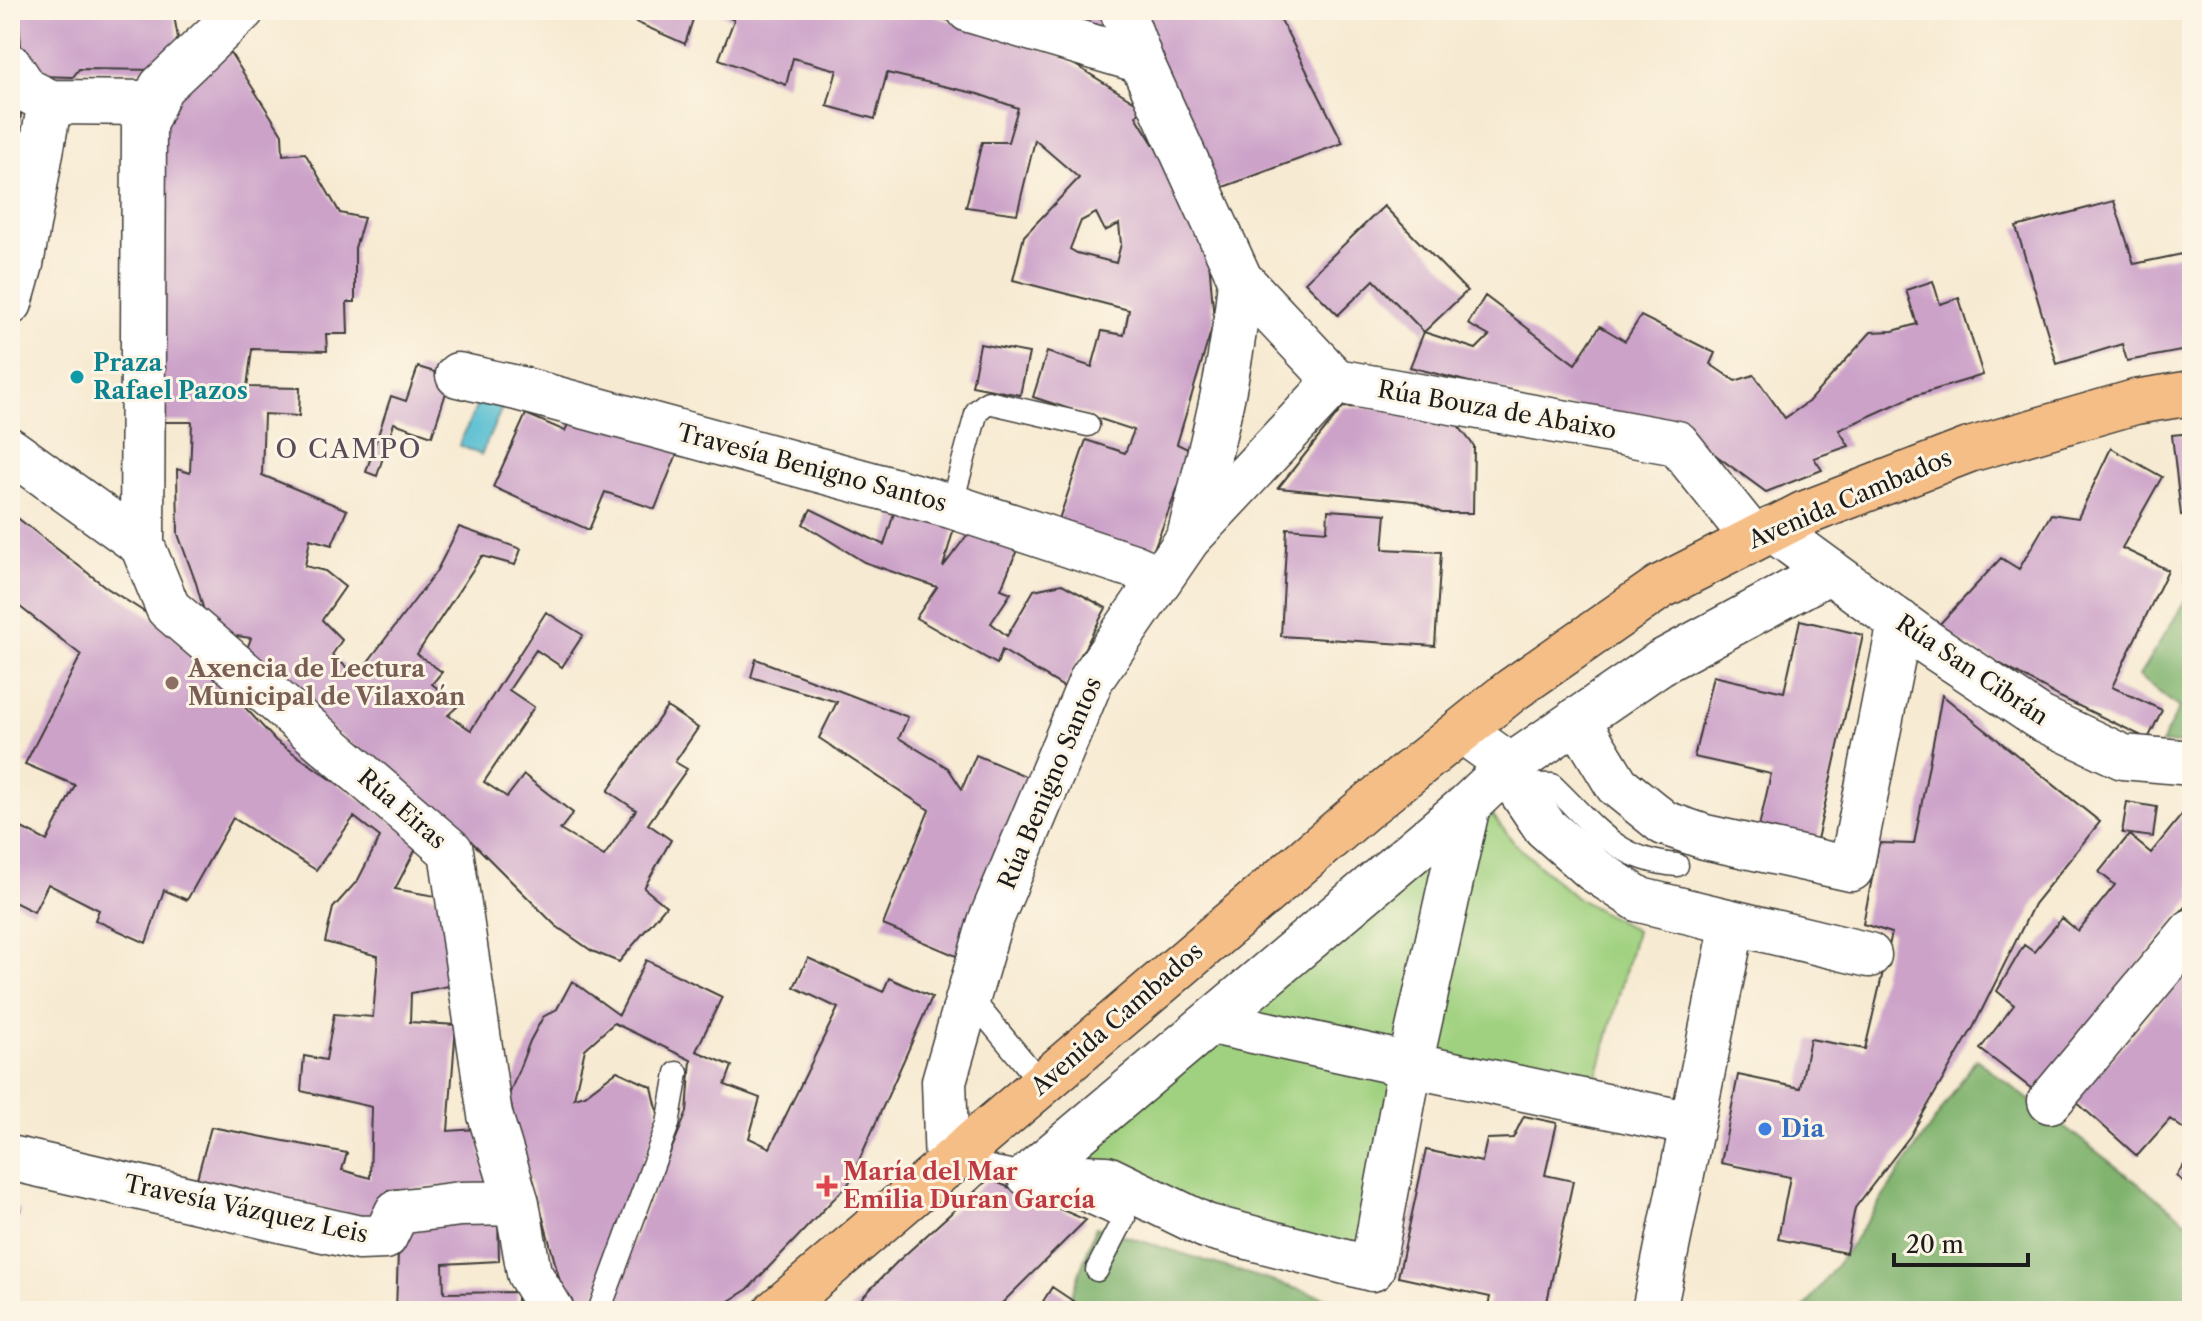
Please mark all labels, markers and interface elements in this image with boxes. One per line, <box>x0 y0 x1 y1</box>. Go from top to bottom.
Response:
place label: Praza Rafael Pazos <box>93 348 248 405</box>
marker: Praza Rafael Pazos <box>68 368 86 386</box>
street label: Rúa Bouza de Abaixo <box>1375 374 1619 445</box>
street label: Travesía Benigno Santos <box>674 418 950 517</box>
district label: O CAMPO <box>276 433 422 465</box>
street label: Avenida Cambados <box>1743 443 1956 555</box>
street label: Rúa San Cibrán <box>1891 608 2054 731</box>
place label: Axencia de Lectura Municipal de Vilaxoán <box>187 654 466 711</box>
street label: Rúa Benigno Santos <box>992 672 1107 893</box>
marker: Axencia de Lectura Municipal de Vilaxoán <box>163 674 181 692</box>
street label: Rúa Eiras <box>352 762 452 855</box>
street label: Avenida Cambados <box>1024 936 1209 1102</box>
place label: Dia <box>1781 1114 1825 1143</box>
marker: Dia <box>1756 1120 1774 1138</box>
place label: María del Mar Emilia Duran García <box>843 1157 1097 1214</box>
street label: Travesía Vázquez Leis <box>122 1168 371 1249</box>
marker: María del Mar Emilia Duran García <box>818 1177 836 1195</box>
scale bar <box>1894 1217 2028 1267</box>
text: 20 m <box>1906 1230 1964 1259</box>

